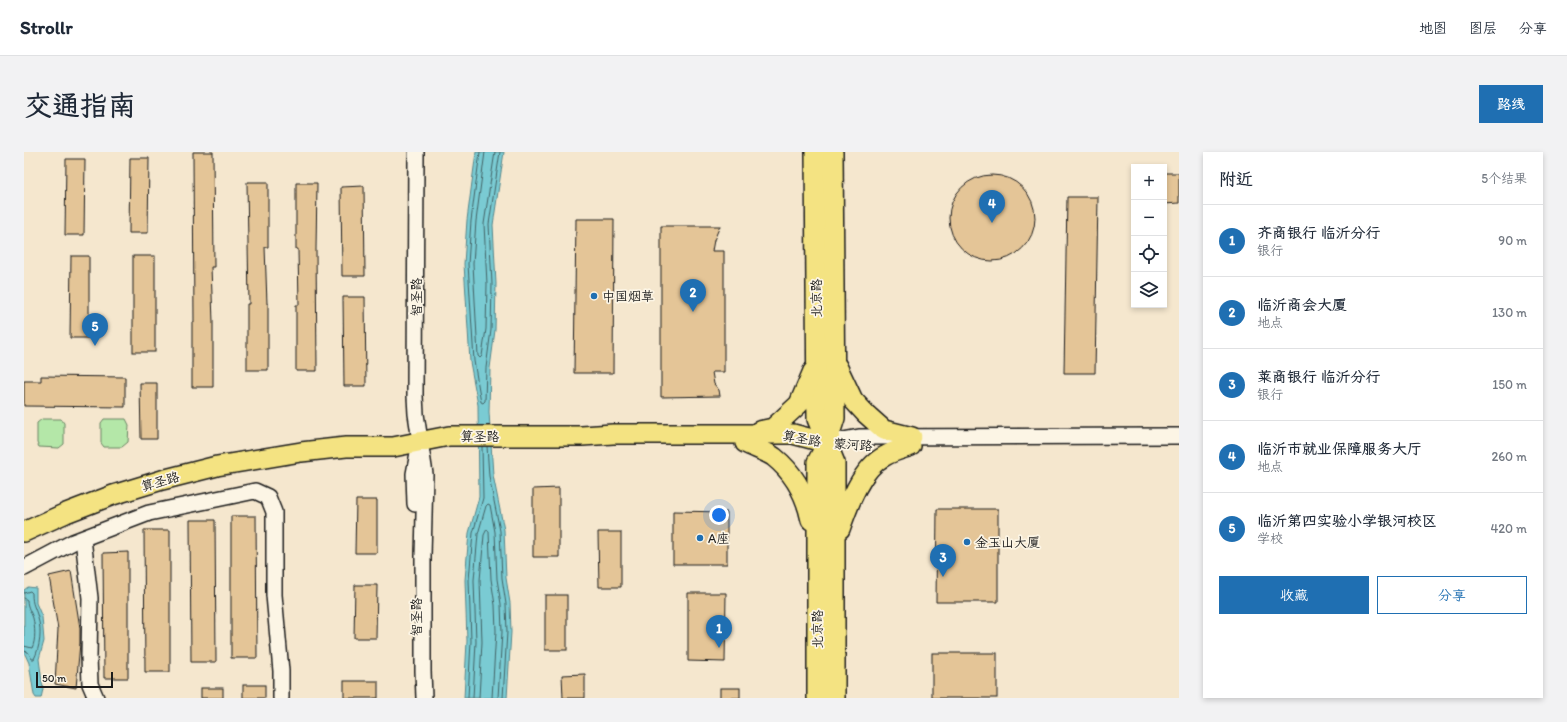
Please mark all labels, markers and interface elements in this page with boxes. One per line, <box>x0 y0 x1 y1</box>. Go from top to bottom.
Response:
text: Strollr <box>20 16 73 39</box>
text: 地图 <box>1419 20 1447 37</box>
text: 图层 <box>1469 20 1497 37</box>
text: 分享 <box>1519 20 1547 37</box>
button: 路线 <box>1479 85 1543 123</box>
text: 交通指南 <box>24 88 136 122</box>
map controls <box>1131 164 1167 308</box>
button: + <box>1131 164 1167 200</box>
text: 附近 <box>1219 169 1253 189</box>
text: 5个结果 <box>1481 171 1527 186</box>
pin: 4 <box>979 190 1005 223</box>
button: − <box>1131 200 1167 236</box>
text: 齐商银行 临沂分行 <box>1257 224 1380 242</box>
text: 1 <box>1229 233 1235 248</box>
text: 90 m <box>1498 233 1527 248</box>
button: locate <box>1131 236 1167 272</box>
text: 银行 <box>1257 243 1283 258</box>
button: layers <box>1131 272 1167 308</box>
street label: 智圣路 <box>409 277 424 317</box>
street label: 北京路 <box>809 278 824 318</box>
pin: 2 <box>680 279 706 312</box>
place label: 中国烟草 <box>602 289 654 304</box>
marker: 中国烟草 <box>589 291 599 301</box>
text: 临沂商会大厦 <box>1257 296 1347 314</box>
text: 2 <box>1229 305 1235 320</box>
text: 130 m <box>1492 305 1527 320</box>
pin: 5 <box>82 313 108 346</box>
text: 地点 <box>1257 315 1283 330</box>
text: 莱商银行 临沂分行 <box>1257 368 1380 386</box>
text: 3 <box>1228 377 1236 392</box>
text: 150 m <box>1492 377 1527 392</box>
text: 银行 <box>1257 387 1283 402</box>
street label: 算圣路 <box>781 428 822 449</box>
street label: 算圣路 <box>460 429 500 444</box>
street label: 蒙河路 <box>833 436 873 453</box>
text: 临沂市就业保障服务大厅 <box>1257 440 1422 458</box>
text: 4 <box>1228 449 1236 464</box>
text: 260 m <box>1491 449 1527 464</box>
text: 地点 <box>1257 459 1283 474</box>
street label: 算圣路 <box>139 469 181 494</box>
your location <box>709 505 729 525</box>
text: 临沂第四实验小学银河校区 <box>1257 512 1437 530</box>
text: 5 <box>1229 521 1235 536</box>
text: 420 m <box>1490 521 1527 536</box>
place label: A座 <box>708 531 729 546</box>
text: 学校 <box>1257 531 1283 546</box>
marker: A座 <box>695 533 705 543</box>
place label: 金玉山大厦 <box>975 535 1040 550</box>
marker: 金玉山大厦 <box>962 537 972 547</box>
pin: 3 <box>930 544 956 577</box>
button: 收藏 <box>1219 576 1369 614</box>
button: 分享 <box>1377 576 1527 614</box>
street label: 智圣路 <box>409 597 424 637</box>
street label: 北京路 <box>810 609 825 649</box>
pin: 1 <box>706 615 732 648</box>
scale bar <box>36 670 113 689</box>
text: 50 m <box>42 672 66 685</box>

